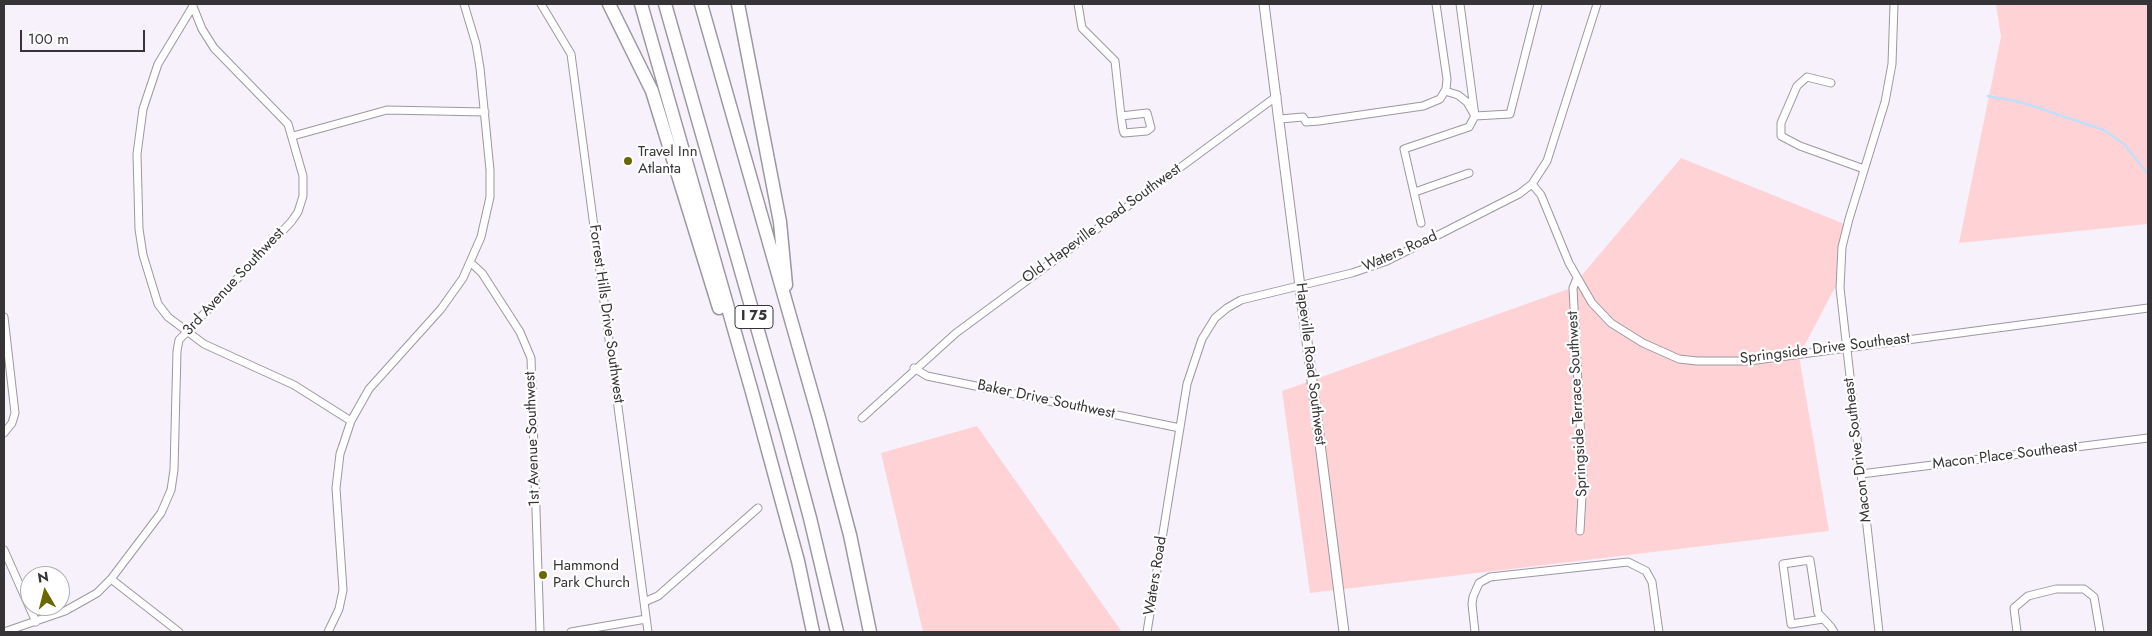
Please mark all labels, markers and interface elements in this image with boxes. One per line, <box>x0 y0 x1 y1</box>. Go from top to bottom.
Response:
scale bar <box>22 20 148 52</box>
text: 100 m <box>28 28 69 50</box>
place label: Travel Inn Atlanta <box>638 143 698 178</box>
marker: Travel Inn Atlanta <box>622 155 634 167</box>
street label: Old Hapeville Road Southwest <box>1019 160 1185 288</box>
street label: 3rd Avenue Southwest <box>179 224 289 340</box>
street label: Forrest Hills Drive Southwest <box>585 224 627 404</box>
street label: Waters Road <box>1360 228 1440 276</box>
street label: Hapeville Road Southwest <box>1291 282 1329 446</box>
road number: I 75 <box>735 306 773 328</box>
street label: Springside Terrace Southwest <box>1564 311 1592 497</box>
street label: Springside Drive Southeast <box>1739 330 1911 368</box>
street label: 1st Avenue Southwest <box>522 371 544 507</box>
street label: Baker Drive Southwest <box>976 377 1116 423</box>
street label: Macon Drive Southeast <box>1840 377 1876 523</box>
street label: Macon Place Southeast <box>1932 438 2078 474</box>
street label: Waters Road <box>1141 535 1171 617</box>
place label: Hammond Park Church <box>553 557 630 592</box>
north arrow <box>20 566 70 616</box>
text: N <box>36 566 50 588</box>
marker: Hammond Park Church <box>537 569 549 581</box>

